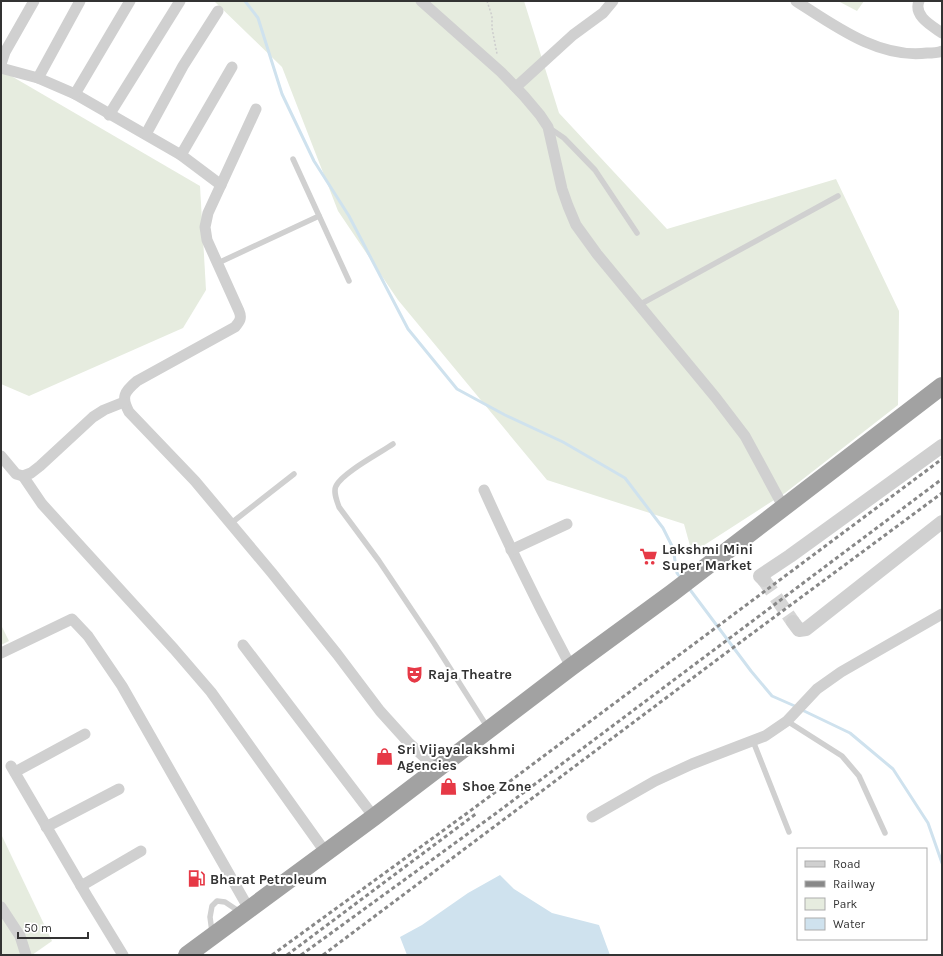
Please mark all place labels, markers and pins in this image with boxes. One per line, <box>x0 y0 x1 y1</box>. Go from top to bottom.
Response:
place label: Lakshmi Mini Super Market <box>662 541 753 574</box>
supermarket icon: Lakshmi Mini Super Market <box>639 547 659 567</box>
theatre icon: Raja Theatre <box>405 664 425 684</box>
place label: Raja Theatre <box>428 666 512 683</box>
place label: Sri Vijayalakshmi Agencies <box>397 741 515 774</box>
shop icon: Sri Vijayalakshmi Agencies <box>374 747 394 767</box>
shop icon: Shoe Zone <box>439 776 459 796</box>
place label: Shoe Zone <box>462 778 531 795</box>
fuel station icon: Bharat Petroleum <box>187 869 207 889</box>
place label: Bharat Petroleum <box>210 871 327 888</box>

